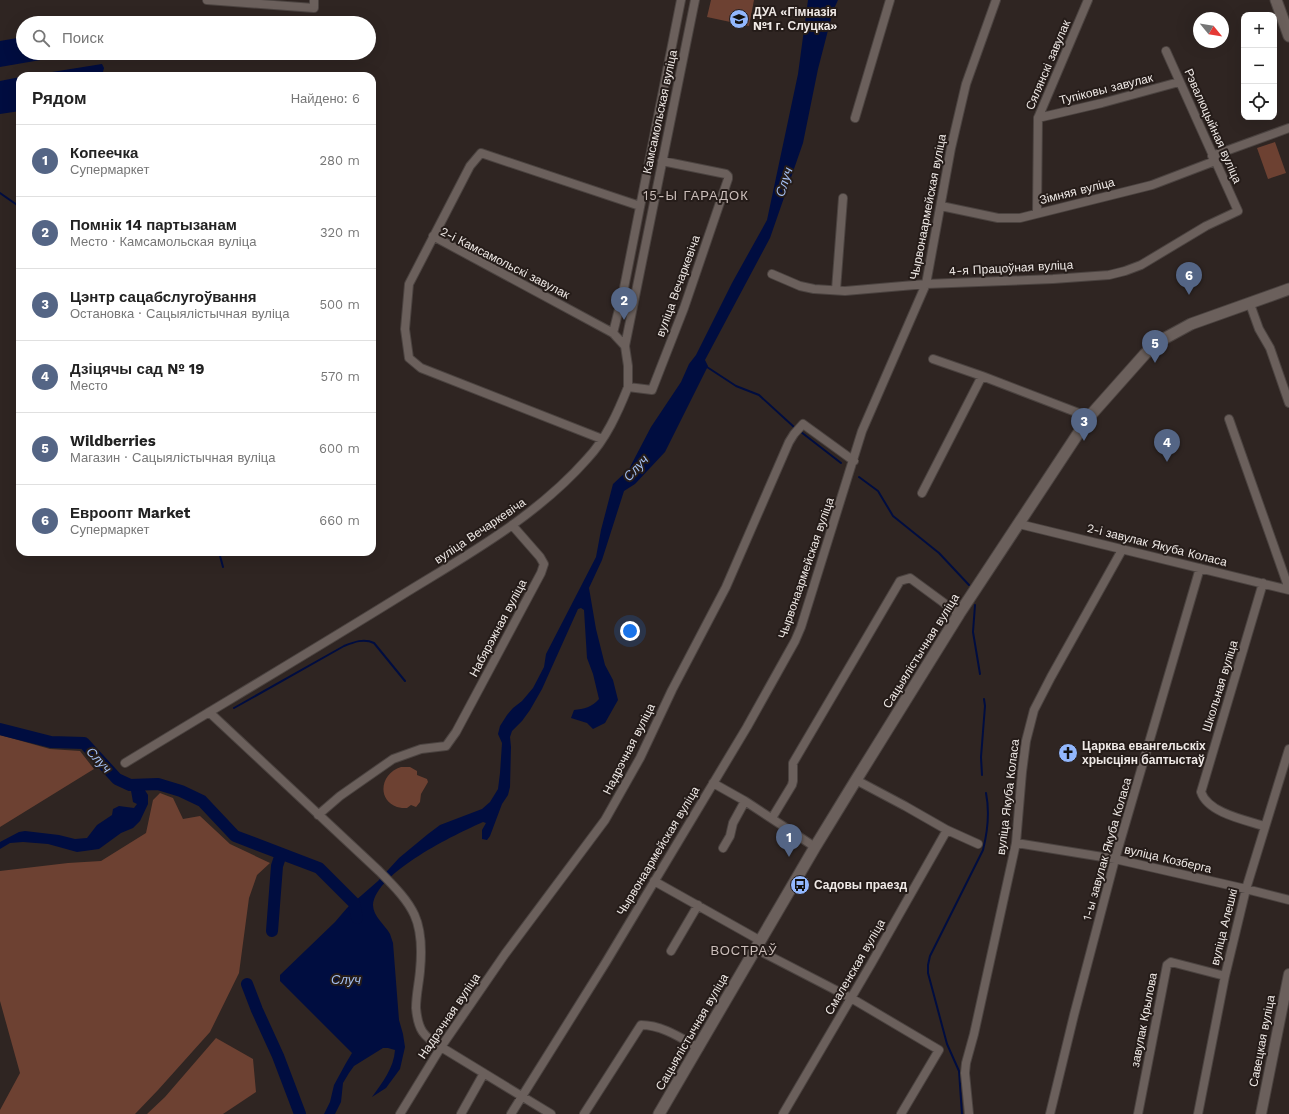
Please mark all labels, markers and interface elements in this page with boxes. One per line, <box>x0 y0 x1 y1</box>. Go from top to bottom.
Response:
place label: ДУА «Гімназія №1 г. Слуцка» <box>753 5 837 33</box>
school or university icon: ДУА «Гімназія №1 г. Слуцка» <box>728 8 750 30</box>
north arrow <box>1193 12 1229 48</box>
map controls <box>1241 12 1277 120</box>
button: + <box>1241 12 1277 48</box>
search box <box>16 16 376 60</box>
street label: Сялянскі завулак <box>1023 17 1074 112</box>
icon: search <box>30 27 52 49</box>
text: Поиск <box>62 29 104 47</box>
street label: Камсамольская вуліца <box>640 48 680 175</box>
button: − <box>1241 48 1277 84</box>
street label: Рэвалюцыйная вуліца <box>1181 67 1245 186</box>
street label: Тупіковы завулак <box>1058 70 1155 107</box>
button: locate <box>1241 84 1277 120</box>
text: Рядом <box>32 88 87 108</box>
text: Найдено: 6 <box>291 91 360 106</box>
street label: Чырвонаармейская вуліца <box>907 133 949 281</box>
text: Копеечка <box>70 144 138 162</box>
text: 1 <box>42 153 48 168</box>
text: 280 m <box>320 153 360 168</box>
text: Супермаркет <box>70 162 149 177</box>
water label: Случ <box>772 165 796 198</box>
street label: Зімняя вуліца <box>1038 175 1116 207</box>
district label: 15-Ы ГАРАДОК <box>643 188 749 203</box>
text: Помнік 14 партызанам <box>70 216 237 234</box>
street label: 2-і Камсамольскі завулак <box>438 224 573 302</box>
text: 2 <box>41 225 49 240</box>
text: 320 m <box>320 225 360 240</box>
street label: вуліца Вечаркевіча <box>653 233 703 339</box>
text: Место · Камсамольская вуліца <box>70 234 256 249</box>
street label: 4-я Працоўная вуліца <box>949 258 1074 278</box>
pin: 6 <box>1176 262 1202 295</box>
pin: 2 <box>611 287 637 320</box>
text: Цэнтр сацабслугоўвання <box>70 288 257 306</box>
text: 3 <box>41 297 49 312</box>
text: 500 m <box>319 297 360 312</box>
text: Остановка · Сацыялістычная вуліца <box>70 306 289 321</box>
pin: 5 <box>1142 330 1168 363</box>
text: Дзіцячы сад № 19 <box>70 360 204 378</box>
text: 4 <box>41 369 49 384</box>
text: 570 m <box>320 369 360 384</box>
text: Место <box>70 378 108 393</box>
pin: 3 <box>1071 408 1097 441</box>
pin: 4 <box>1154 429 1180 462</box>
text: Wildberries <box>70 432 156 450</box>
text: 5 <box>41 441 49 456</box>
text: 600 m <box>319 441 360 456</box>
text: Магазин · Сацыялістычная вуліца <box>70 450 275 465</box>
water label: Случ <box>620 452 652 484</box>
street label: вуліца Вечаркевіча <box>432 495 529 567</box>
street label: Чырвонаармейская вуліца <box>775 495 837 640</box>
text: Евроопт Market <box>70 504 190 522</box>
text: 6 <box>41 513 49 528</box>
text: 660 m <box>319 513 360 528</box>
street label: 2-і завулак Якуба Коласа <box>1085 521 1229 569</box>
text: Супермаркет <box>70 522 149 537</box>
street label: Набярэжная вуліца <box>466 577 530 679</box>
street label: Сацыялістычная вуліца <box>880 591 962 711</box>
your location <box>620 621 640 641</box>
street label: Школьная вуліца <box>1199 638 1241 733</box>
street label: Надрэчная вуліца <box>600 701 658 797</box>
street label: вуліца Якуба Коласа <box>994 738 1022 856</box>
place label: Царква евангельскіх хрысціян баптыстаў <box>1082 739 1206 767</box>
church icon: Царква евангельскіх хрысціян баптыстаў <box>1057 742 1079 764</box>
water label: Случ <box>83 744 115 776</box>
street label: 1-ы завулак Якуба Коласа <box>1080 776 1134 922</box>
street label: Чырвонаармейская вуліца <box>614 784 702 918</box>
pin: 1 <box>776 824 802 857</box>
street label: вуліца Козберга <box>1123 842 1213 876</box>
bus stop icon: Садовы праезд <box>789 874 811 896</box>
place label: Садовы праезд <box>814 878 907 892</box>
street label: вуліца Алешкі <box>1208 887 1240 967</box>
street label: Смаленская вуліца <box>822 917 888 1017</box>
district label: ВОСТРАЎ <box>711 943 777 958</box>
street label: Надрэчная вуліца <box>415 970 483 1062</box>
street label: Сацыялістычная вуліца <box>653 971 731 1093</box>
street label: завулак Крылова <box>1128 971 1160 1068</box>
water label: Случ <box>331 972 361 987</box>
street label: Савецкая вуліца <box>1246 994 1278 1088</box>

